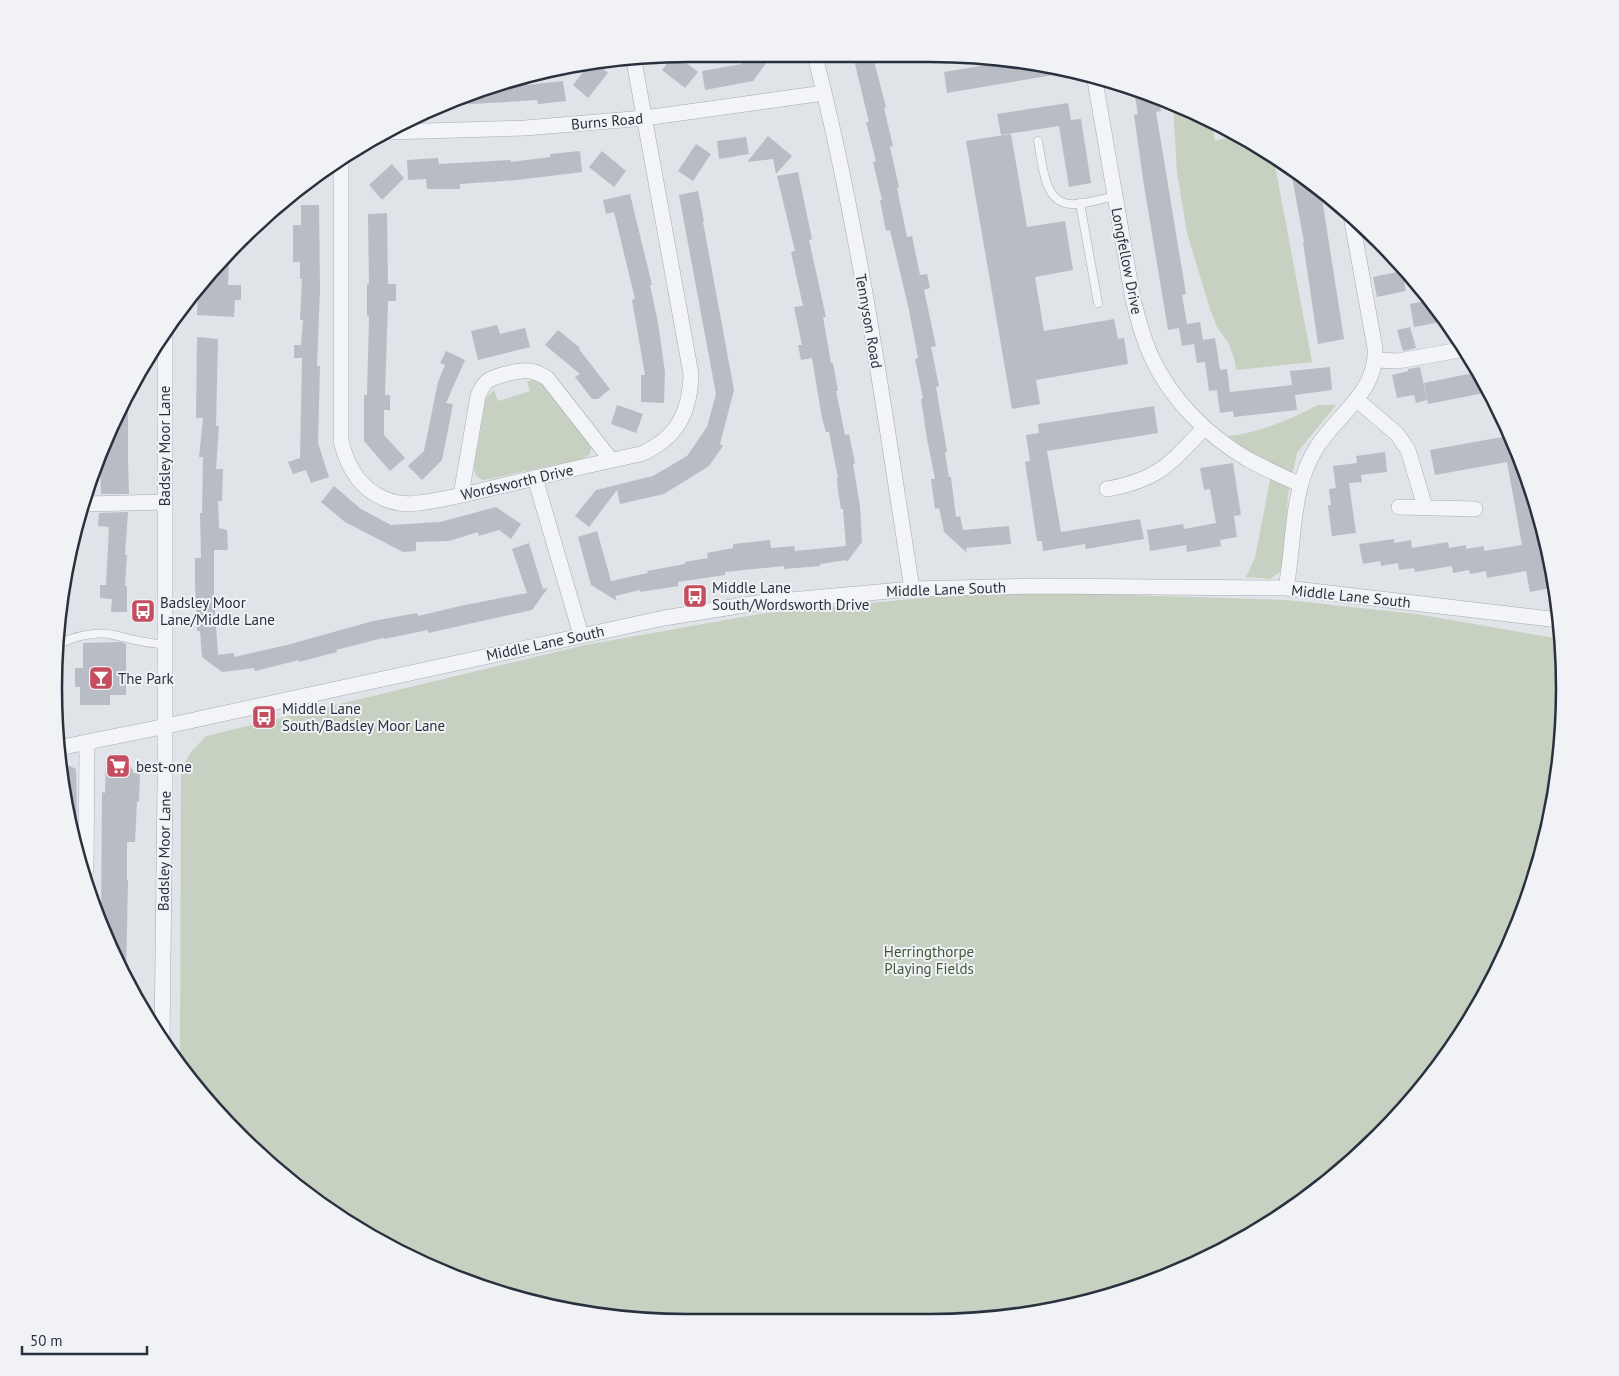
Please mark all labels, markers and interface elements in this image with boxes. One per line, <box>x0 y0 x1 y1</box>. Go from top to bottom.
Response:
street label: Burns Road <box>570 108 644 134</box>
street label: Longfellow Drive <box>1107 206 1147 316</box>
street label: Tennyson Road <box>851 272 887 370</box>
street label: Badsley Moor Lane <box>155 386 174 506</box>
street label: Wordsworth Drive <box>459 460 575 504</box>
street label: Middle Lane South <box>886 577 1006 601</box>
place label: Middle Lane South/Wordsworth Drive <box>712 578 869 614</box>
street label: Middle Lane South <box>1290 580 1412 612</box>
bus stop icon: Middle Lane South/Wordsworth Drive <box>682 583 708 609</box>
place label: Badsley Moor Lane/Middle Lane <box>160 593 275 629</box>
bus stop icon: Badsley Moor Lane/Middle Lane <box>130 598 156 624</box>
street label: Middle Lane South <box>484 621 606 665</box>
bar icon: The Park <box>88 665 114 691</box>
place label: The Park <box>118 669 175 688</box>
place label: Middle Lane South/Badsley Moor Lane <box>282 699 445 735</box>
bus stop icon: Middle Lane South/Badsley Moor Lane <box>251 704 277 730</box>
supermarket icon: best-one <box>105 753 131 779</box>
place label: best-one <box>136 757 192 776</box>
street label: Badsley Moor Lane <box>153 791 175 911</box>
park label: Herringthorpe Playing Fields <box>884 942 974 978</box>
scale bar <box>22 1324 148 1356</box>
text: 50 m <box>30 1331 63 1350</box>

